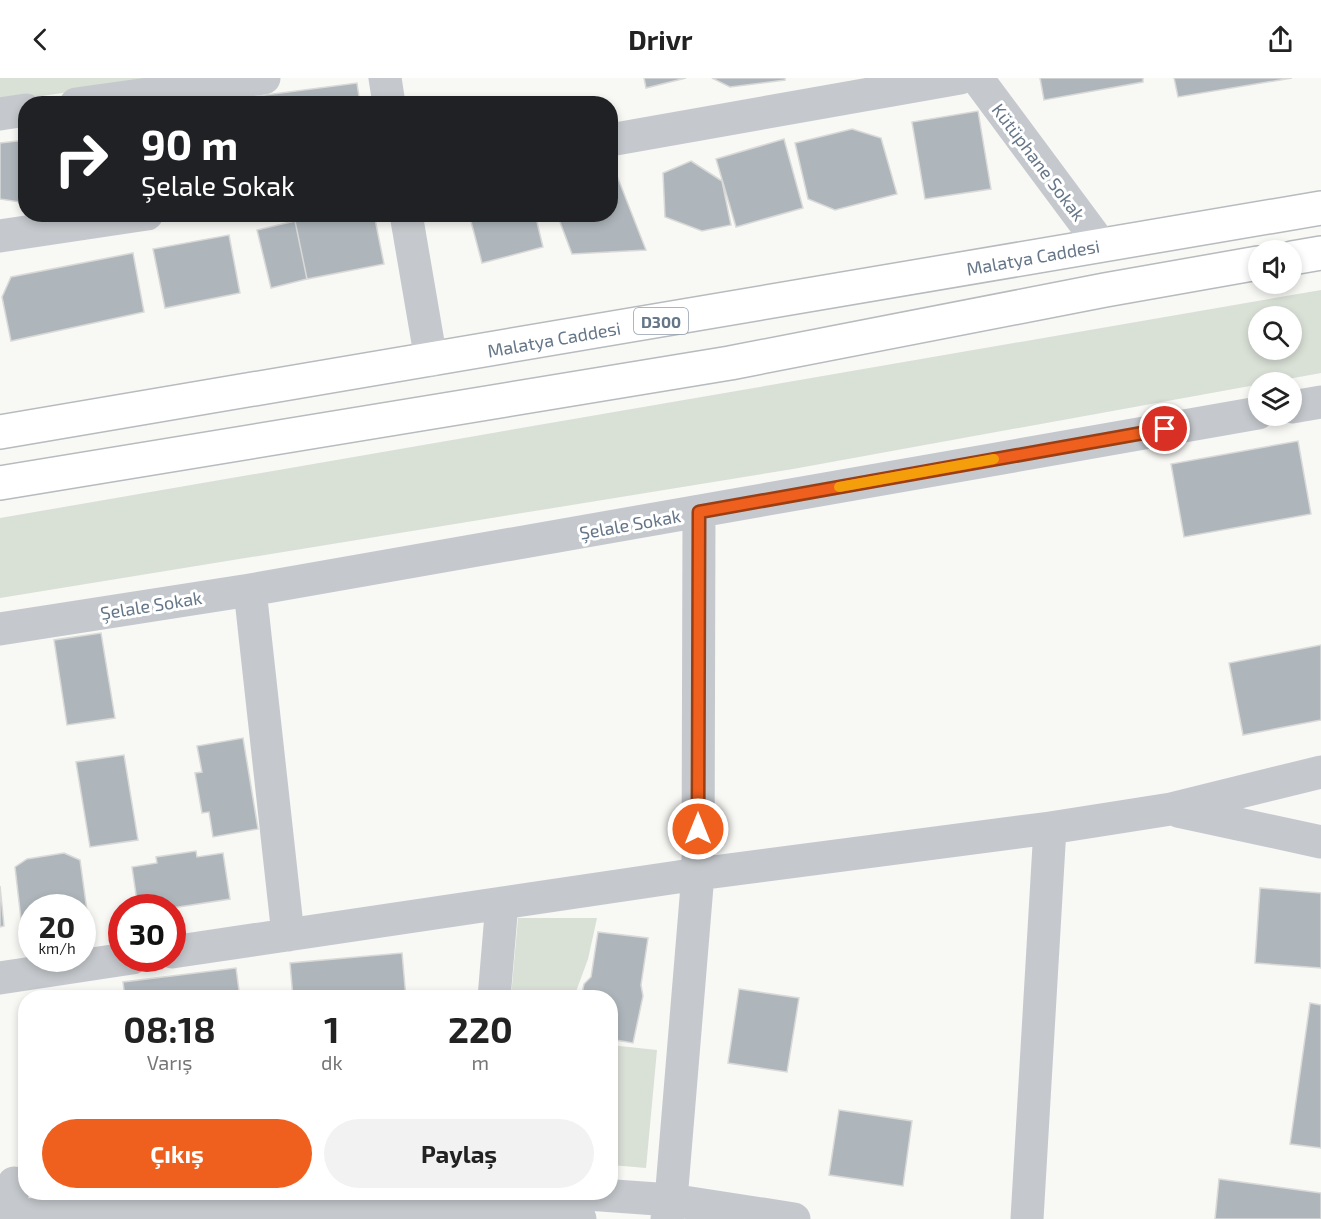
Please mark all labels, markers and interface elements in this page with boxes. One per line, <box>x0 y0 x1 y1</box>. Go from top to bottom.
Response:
icon: back <box>24 23 57 56</box>
text: Drivr <box>628 23 693 55</box>
icon: share <box>1264 23 1297 56</box>
street label: Kütüphane Sokak <box>988 99 1090 225</box>
text: 90 m <box>141 118 238 168</box>
icon: right <box>42 120 120 198</box>
text: Şelale Sokak <box>141 169 295 201</box>
street label: Malatya Caddesi <box>965 234 1101 280</box>
map controls <box>1248 240 1302 426</box>
button: sound <box>1248 240 1302 294</box>
button: search <box>1248 306 1302 360</box>
road number: D300 <box>634 308 688 334</box>
street label: Malatya Caddesi <box>486 316 622 362</box>
button: layers <box>1248 372 1302 426</box>
pin <box>1139 403 1190 454</box>
icon: arrive <box>1148 412 1181 445</box>
street label: Şelale Sokak <box>578 504 683 545</box>
street label: Şelale Sokak <box>99 586 204 625</box>
position arrow <box>666 797 730 861</box>
speed limit sign: 30 <box>108 894 186 972</box>
text: 20 <box>39 908 75 944</box>
text: km/h <box>38 939 76 957</box>
text: 08:18 <box>123 1007 216 1050</box>
text: 1 <box>324 1007 340 1050</box>
text: 220 <box>448 1007 513 1050</box>
text: Varış <box>147 1050 192 1074</box>
text: dk <box>321 1050 343 1074</box>
text: m <box>472 1050 489 1074</box>
button: Çıkış <box>42 1119 312 1188</box>
button: Paylaş <box>324 1119 594 1188</box>

